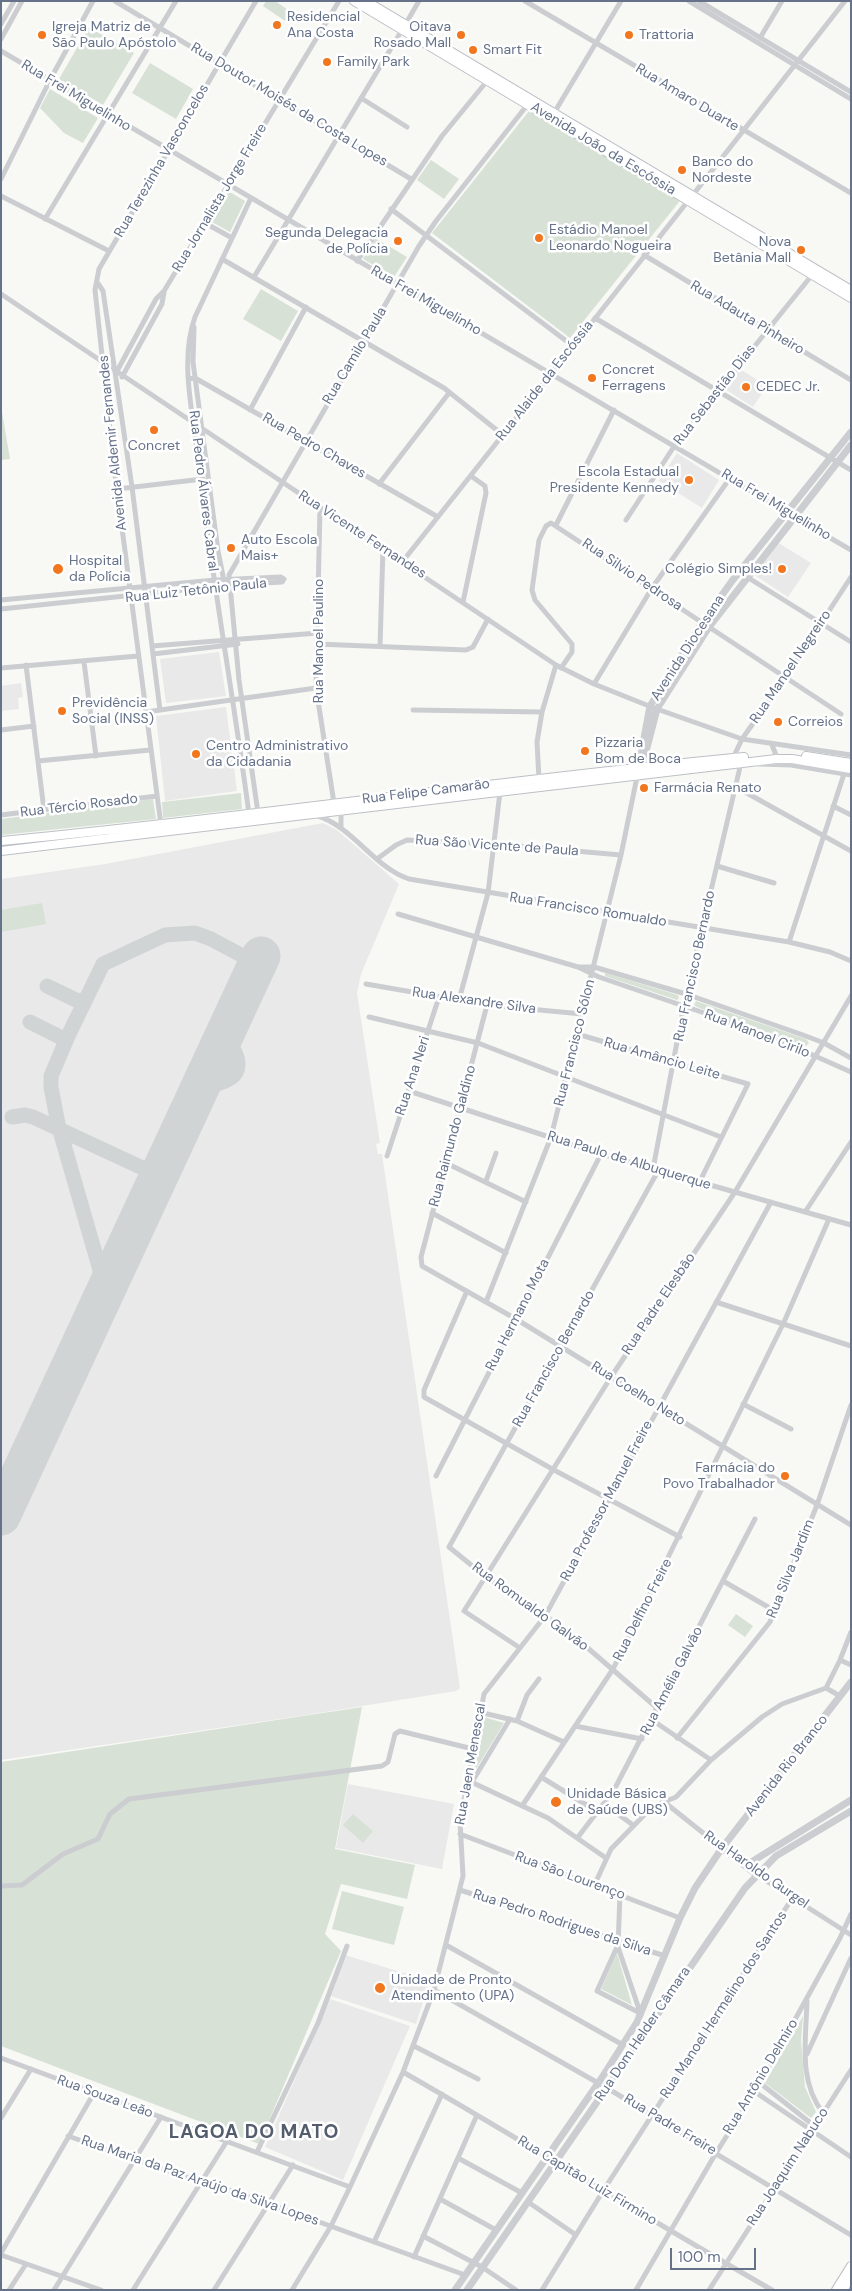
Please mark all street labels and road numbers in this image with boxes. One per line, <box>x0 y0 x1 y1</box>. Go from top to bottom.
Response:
street label: Rua Doutor Moisés da Costa Lopes <box>188 39 390 171</box>
street label: Rua Frei Miguelinho <box>18 57 134 135</box>
street label: Rua Amaro Duarte <box>632 60 742 136</box>
street label: Rua Terezinha Vasconcelos <box>111 81 213 241</box>
street label: Avenida João da Escóssia <box>527 99 679 199</box>
street label: Rua Jornalista Jorge Freire <box>169 121 271 275</box>
street label: Rua Frei Miguelinho <box>368 262 484 340</box>
street label: Rua Adauta Pinheiro <box>687 277 807 359</box>
street label: Rua Camilo Paula <box>319 304 391 408</box>
street label: Rua Alaide da Escóssia <box>493 318 597 444</box>
street label: Rua Sebastião Dias <box>671 341 759 449</box>
street label: Avenida Aldemir Fernandes <box>95 354 131 532</box>
street label: Rua Pedro Álvares Cabral <box>185 410 221 572</box>
street label: Rua Pedro Chaves <box>259 410 369 482</box>
street label: Rua Frei Miguelinho <box>718 466 834 544</box>
street label: Rua Vicente Fernandes <box>295 487 429 583</box>
street label: Rua Silvio Pedrosa <box>579 535 685 615</box>
street label: Rua Luiz Tetônio Paula <box>124 575 268 607</box>
street label: Rua Manoel Paulino <box>311 579 327 703</box>
street label: Avenida Diocesana <box>648 592 728 704</box>
street label: Rua Manoel Negreiro <box>747 607 835 727</box>
street label: Rua Felipe Camarão <box>361 776 491 808</box>
street label: Rua Tércio Rosado <box>19 790 139 822</box>
street label: Rua São Vicente de Paula <box>415 832 579 860</box>
street label: Rua Francisco Romualdo <box>508 889 668 931</box>
street label: Rua Francisco Bernardo <box>671 889 719 1043</box>
street label: Rua Francisco Sólon <box>551 978 599 1108</box>
street label: Rua Alexandre Silva <box>411 984 537 1018</box>
street label: Rua Manoel Cirilo <box>702 1006 812 1062</box>
street label: Rua Ana Neri <box>392 1034 434 1118</box>
street label: Rua Amâncio Leite <box>602 1034 722 1084</box>
street label: Rua Raimundo Galdino <box>426 1063 480 1209</box>
street label: Rua Paulo de Albuquerque <box>545 1128 713 1194</box>
street label: Rua Padre Elesbão <box>619 1250 699 1358</box>
street label: Rua Hermano Mota <box>483 1256 553 1374</box>
street label: Rua Francisco Bernardo <box>509 1288 599 1430</box>
street label: Rua Coelho Neto <box>588 1358 688 1430</box>
street label: Rua Professor Manuel Freire <box>557 1418 657 1584</box>
street label: Rua Silva Jardim <box>764 1517 818 1621</box>
street label: Rua Delfino Freire <box>610 1556 676 1664</box>
street label: Rua Romualdo Galvão <box>468 1559 592 1655</box>
street label: Rua Amélia Galvão <box>637 1624 707 1738</box>
street label: Rua Jaen Menescal <box>452 1702 490 1826</box>
street label: Avenida Rio Branco <box>742 1712 832 1820</box>
street label: Rua Haroldo Gurgel <box>700 1827 812 1913</box>
street label: Rua São Lourenço <box>513 1848 627 1904</box>
street label: Rua Pedro Rodrigues da Silva <box>471 1886 653 1960</box>
street label: Rua Manoel Hermelino dos Santos <box>657 1908 791 2102</box>
street label: Rua Dom Helder Câmara <box>592 1964 694 2104</box>
street label: Rua Antônio Delmiro <box>720 2016 802 2138</box>
street label: Rua Souza Leão <box>55 2072 155 2122</box>
street label: Rua Padre Freire <box>621 2091 719 2159</box>
street label: Rua Joaquim Nabuco <box>744 2105 832 2229</box>
street label: Rua Maria da Paz Araújo da Silva Lopes <box>79 2132 321 2230</box>
street label: Rua Capitão Luiz Firmino <box>514 2133 660 2229</box>

